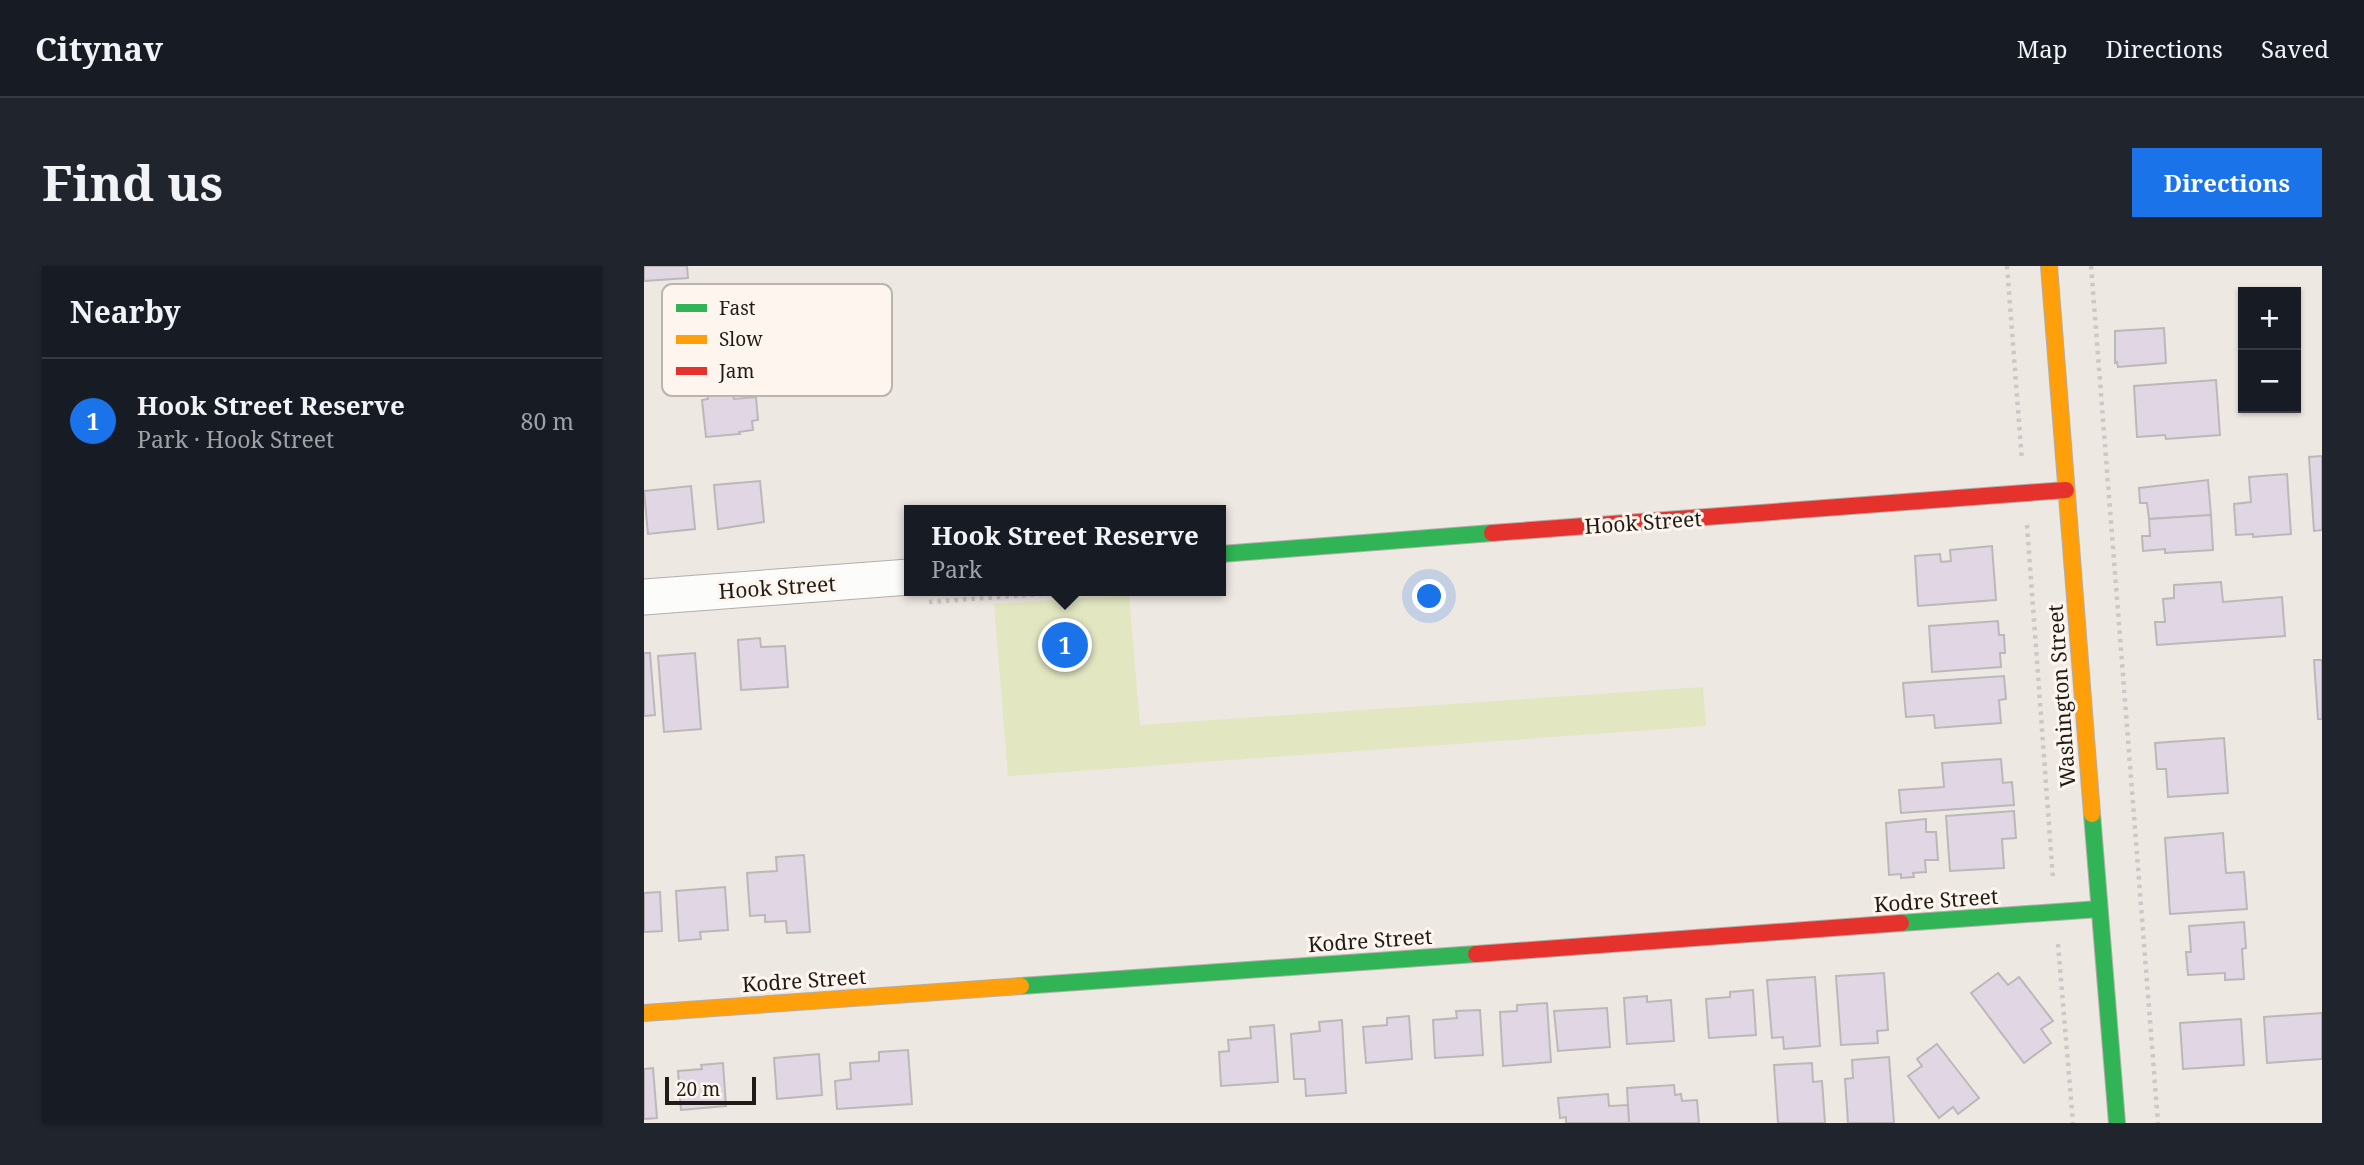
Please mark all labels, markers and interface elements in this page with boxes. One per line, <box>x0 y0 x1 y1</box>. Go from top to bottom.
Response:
text: Citynav <box>35 26 163 71</box>
text: Map <box>2017 32 2068 65</box>
text: Directions <box>2106 32 2223 65</box>
text: Saved <box>2261 32 2329 65</box>
button: Directions <box>2132 148 2322 217</box>
text: Find us <box>42 149 223 215</box>
legend <box>662 284 892 396</box>
map controls <box>2238 287 2301 413</box>
button: + <box>2238 287 2301 350</box>
text: Nearby <box>70 291 181 332</box>
text: Fast <box>719 295 756 321</box>
text: Slow <box>719 326 763 352</box>
button: − <box>2238 350 2301 413</box>
text: Jam <box>718 358 754 384</box>
text: Hook Street Reserve <box>137 387 405 423</box>
text: 1 <box>87 405 100 437</box>
text: 80 m <box>521 405 574 437</box>
text: Park · Hook Street <box>137 423 334 455</box>
street label: Hook Street <box>1584 504 1702 540</box>
popup <box>904 505 1226 596</box>
text: Hook Street Reserve <box>931 517 1199 553</box>
text: Park <box>931 553 982 585</box>
street label: Hook Street <box>718 569 836 605</box>
your location <box>1412 579 1446 613</box>
street label: Washington Street <box>2041 603 2081 789</box>
pin: 1 <box>1042 619 1088 671</box>
street label: Kodre Street <box>1873 882 1999 918</box>
street label: Kodre Street <box>1307 922 1433 958</box>
street label: Kodre Street <box>741 962 867 998</box>
scale bar <box>665 1074 756 1106</box>
text: 20 m <box>676 1076 720 1102</box>

